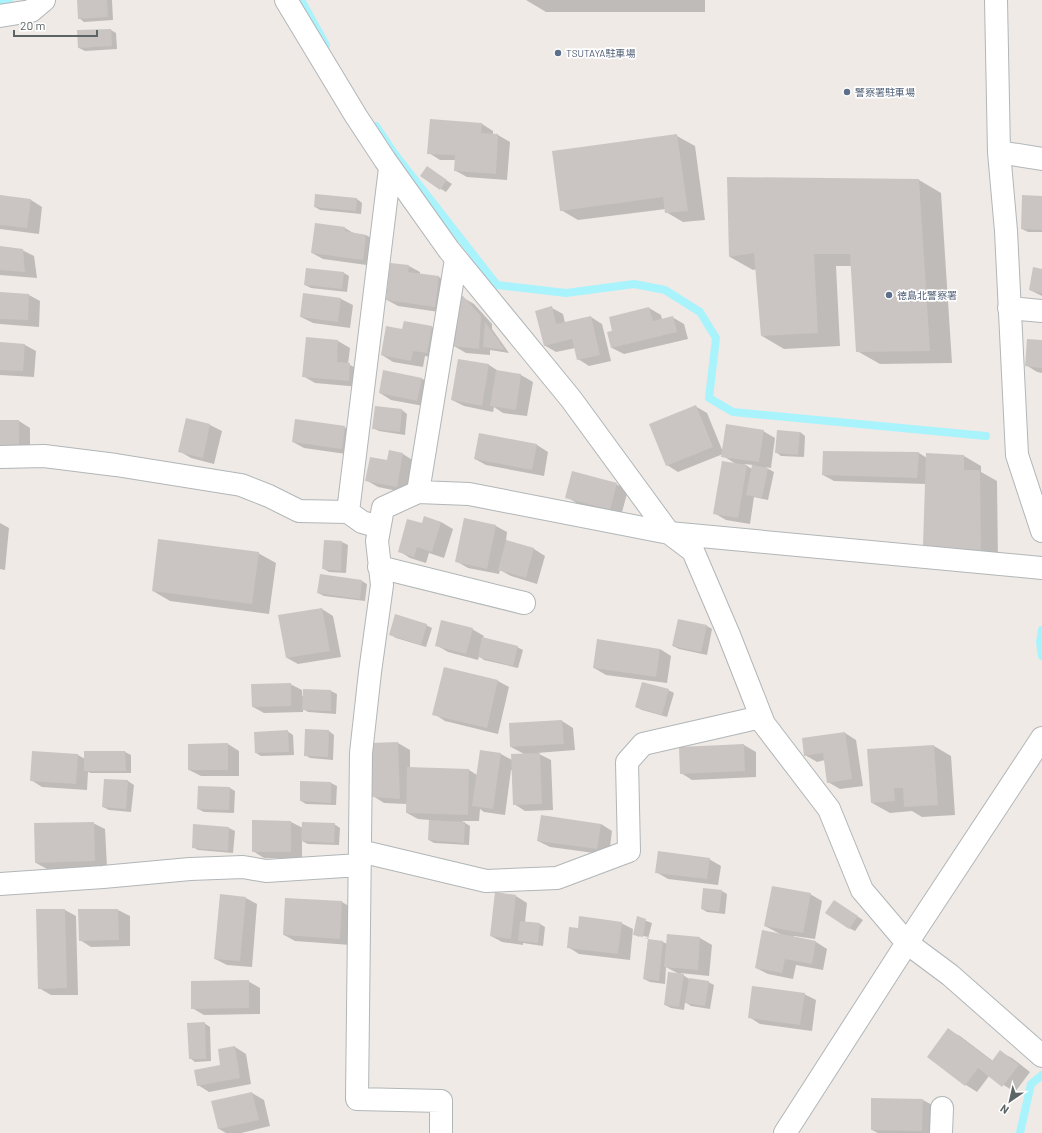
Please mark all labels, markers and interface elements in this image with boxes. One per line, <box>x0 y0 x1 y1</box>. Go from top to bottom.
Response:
scale bar <box>14 12 97 38</box>
text: 20 m <box>20 18 46 32</box>
place label: TSUTAYA駐車場 <box>566 47 635 59</box>
marker: TSUTAYA駐車場 <box>553 48 563 58</box>
place label: 警察署駐車場 <box>855 86 915 98</box>
marker: 警察署駐車場 <box>842 87 852 97</box>
place label: 徳島北警察署 <box>897 289 957 301</box>
marker: 徳島北警察署 <box>884 290 894 300</box>
north arrow <box>990 1081 1030 1121</box>
text: N <box>997 1102 1011 1117</box>

